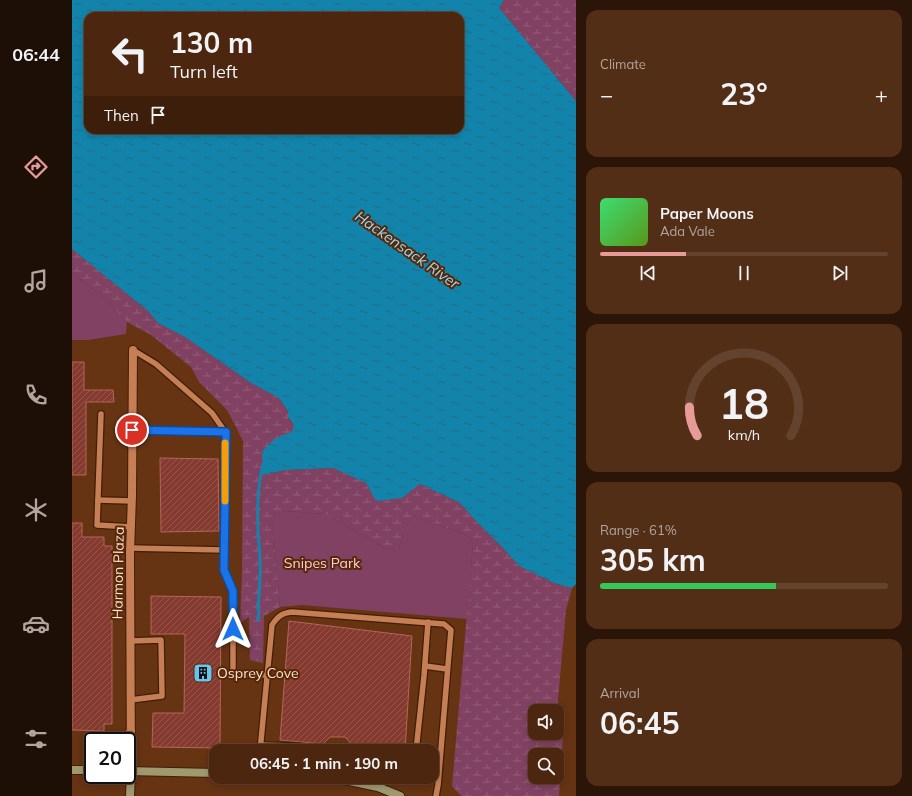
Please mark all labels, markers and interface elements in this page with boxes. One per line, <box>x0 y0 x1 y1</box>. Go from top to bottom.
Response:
text: 130 m <box>170 25 253 60</box>
icon: left <box>104 28 156 80</box>
text: 06:44 <box>12 43 60 66</box>
text: Climate <box>600 56 646 72</box>
text: Turn left <box>170 60 238 83</box>
text: 23° <box>720 75 768 113</box>
text: − <box>600 81 613 109</box>
text: + <box>875 81 888 109</box>
icon: arrive <box>147 104 169 126</box>
text: Then <box>104 106 139 125</box>
icon: directions <box>22 153 50 181</box>
text: Paper Moons <box>660 204 754 223</box>
water label: Hackensack River <box>351 206 464 293</box>
text: Ada Vale <box>660 223 715 239</box>
icon: previous <box>637 262 659 284</box>
icon: pause <box>733 262 755 284</box>
icon: next <box>829 262 851 284</box>
icon: music <box>22 267 50 295</box>
text: 18 <box>719 377 769 429</box>
icon: phone <box>22 381 50 409</box>
pin <box>115 413 149 447</box>
icon: arrive <box>121 419 143 441</box>
text: km/h <box>728 426 760 444</box>
icon: climate <box>22 496 50 524</box>
text: Range · 61% <box>600 522 677 538</box>
street label: Harmon Plaza <box>108 526 128 620</box>
text: 305 km <box>600 541 706 579</box>
park label: Snipes Park <box>284 554 361 572</box>
position arrow <box>212 608 254 650</box>
icon: car <box>22 610 50 638</box>
building icon: Osprey Cove <box>192 662 214 684</box>
place label: Osprey Cove <box>217 664 299 682</box>
text: Arrival <box>600 685 640 701</box>
map controls <box>528 704 564 784</box>
button: sound <box>528 704 564 740</box>
text: 06:45 <box>600 704 679 742</box>
icon: filters <box>22 725 50 753</box>
speed limit sign: 20 <box>84 732 136 784</box>
button: search <box>528 748 564 784</box>
text: 06:45 · 1 min · 190 m <box>250 754 398 773</box>

